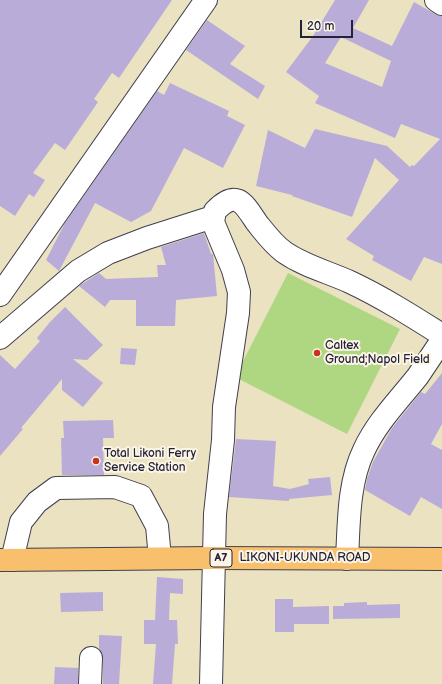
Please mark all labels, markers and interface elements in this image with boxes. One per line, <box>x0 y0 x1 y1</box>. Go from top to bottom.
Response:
scale bar <box>302 12 355 38</box>
text: 20 m <box>307 19 334 34</box>
place label: Caltex Ground;Napol Field <box>325 339 430 367</box>
marker: Caltex Ground;Napol Field <box>312 348 322 358</box>
place label: Total Likoni Ferry Service Station <box>104 447 196 475</box>
marker: Total Likoni Ferry Service Station <box>91 456 101 466</box>
road number: A7 <box>210 549 232 567</box>
street label: LIKONI-UKUNDA ROAD <box>239 551 371 565</box>

